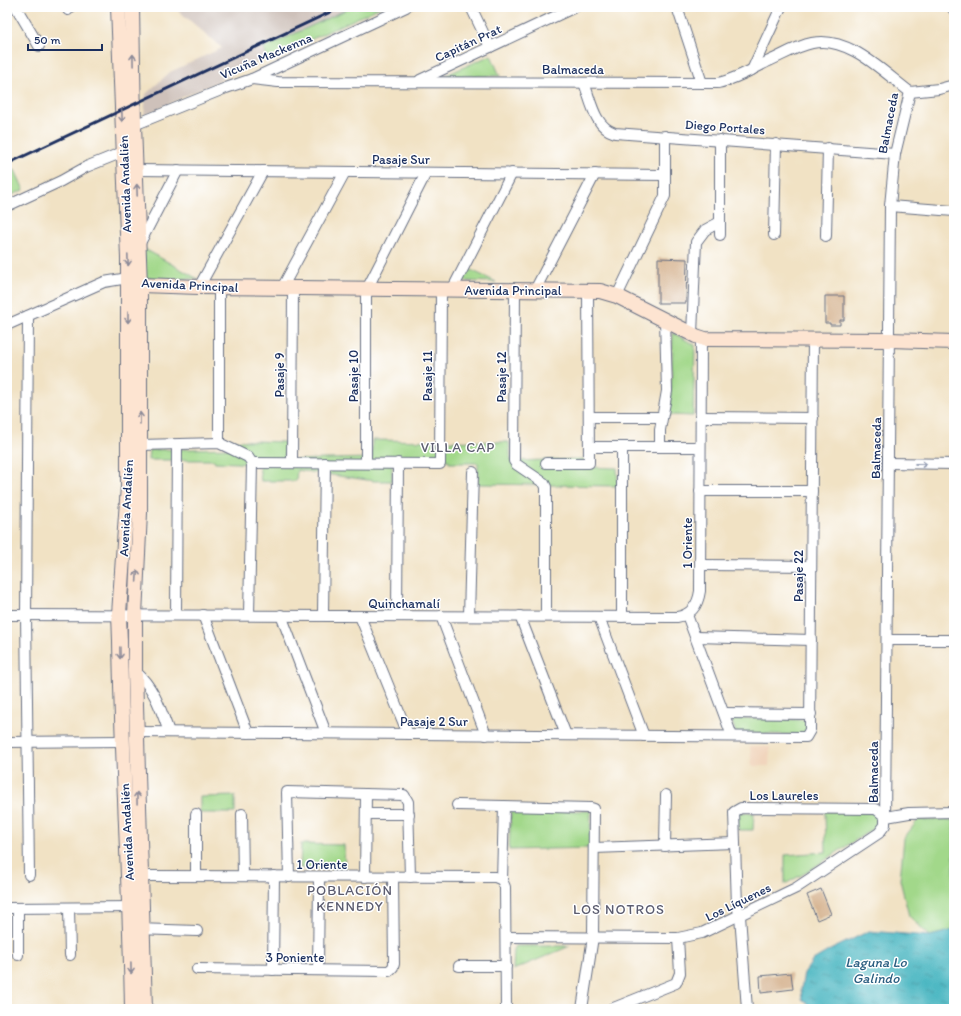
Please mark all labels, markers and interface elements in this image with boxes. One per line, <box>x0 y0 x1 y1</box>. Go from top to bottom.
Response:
street label: Capitán Prat <box>432 21 504 65</box>
scale bar <box>28 26 102 52</box>
street label: Vicuña Mackenna <box>218 30 315 82</box>
text: 50 m <box>34 33 60 47</box>
one-way arrow <box>129 54 137 67</box>
street label: Balmaceda <box>542 62 604 77</box>
street label: Balmaceda <box>875 91 901 155</box>
one-way arrow <box>118 109 126 122</box>
street label: Diego Portales <box>684 117 766 137</box>
street label: Avenida Andalién <box>116 134 134 233</box>
street label: Pasaje Sur <box>372 152 431 167</box>
one-way arrow <box>133 184 141 197</box>
one-way arrow <box>124 253 131 266</box>
street label: Avenida Principal <box>141 275 239 295</box>
street label: Avenida Principal <box>465 283 562 298</box>
one-way arrow <box>124 310 132 323</box>
street label: Pasaje 10 <box>346 350 361 402</box>
street label: Pasaje 11 <box>420 351 435 401</box>
street label: Pasaje 12 <box>494 351 509 403</box>
street label: Pasaje 9 <box>272 352 287 398</box>
one-way arrow <box>136 412 144 425</box>
street label: Balmaceda <box>868 417 884 479</box>
district label: VILLA CAP <box>421 439 495 456</box>
street label: Avenida Andalién <box>116 458 136 557</box>
one-way arrow <box>914 460 927 468</box>
street label: 1 Oriente <box>680 517 695 569</box>
street label: Pasaje 22 <box>791 550 806 602</box>
one-way arrow <box>134 570 141 583</box>
street label: Quinchamalí <box>368 596 440 611</box>
one-way arrow <box>116 646 124 659</box>
street label: Pasaje 2 Sur <box>400 714 469 729</box>
street label: Balmaceda <box>866 741 881 803</box>
street label: Avenida Andalién <box>117 782 137 881</box>
street label: Los Laureles <box>750 788 819 803</box>
one-way arrow <box>133 792 141 805</box>
street label: 1 Oriente <box>296 857 348 872</box>
street label: Los Líquenes <box>703 880 773 924</box>
district label: POBLACIÓN KENNEDY <box>307 882 393 915</box>
district label: LOS NOTROS <box>573 901 665 918</box>
street label: 3 Poniente <box>266 950 324 965</box>
water label: Laguna Lo Galindo <box>845 954 907 987</box>
one-way arrow <box>127 961 135 974</box>

